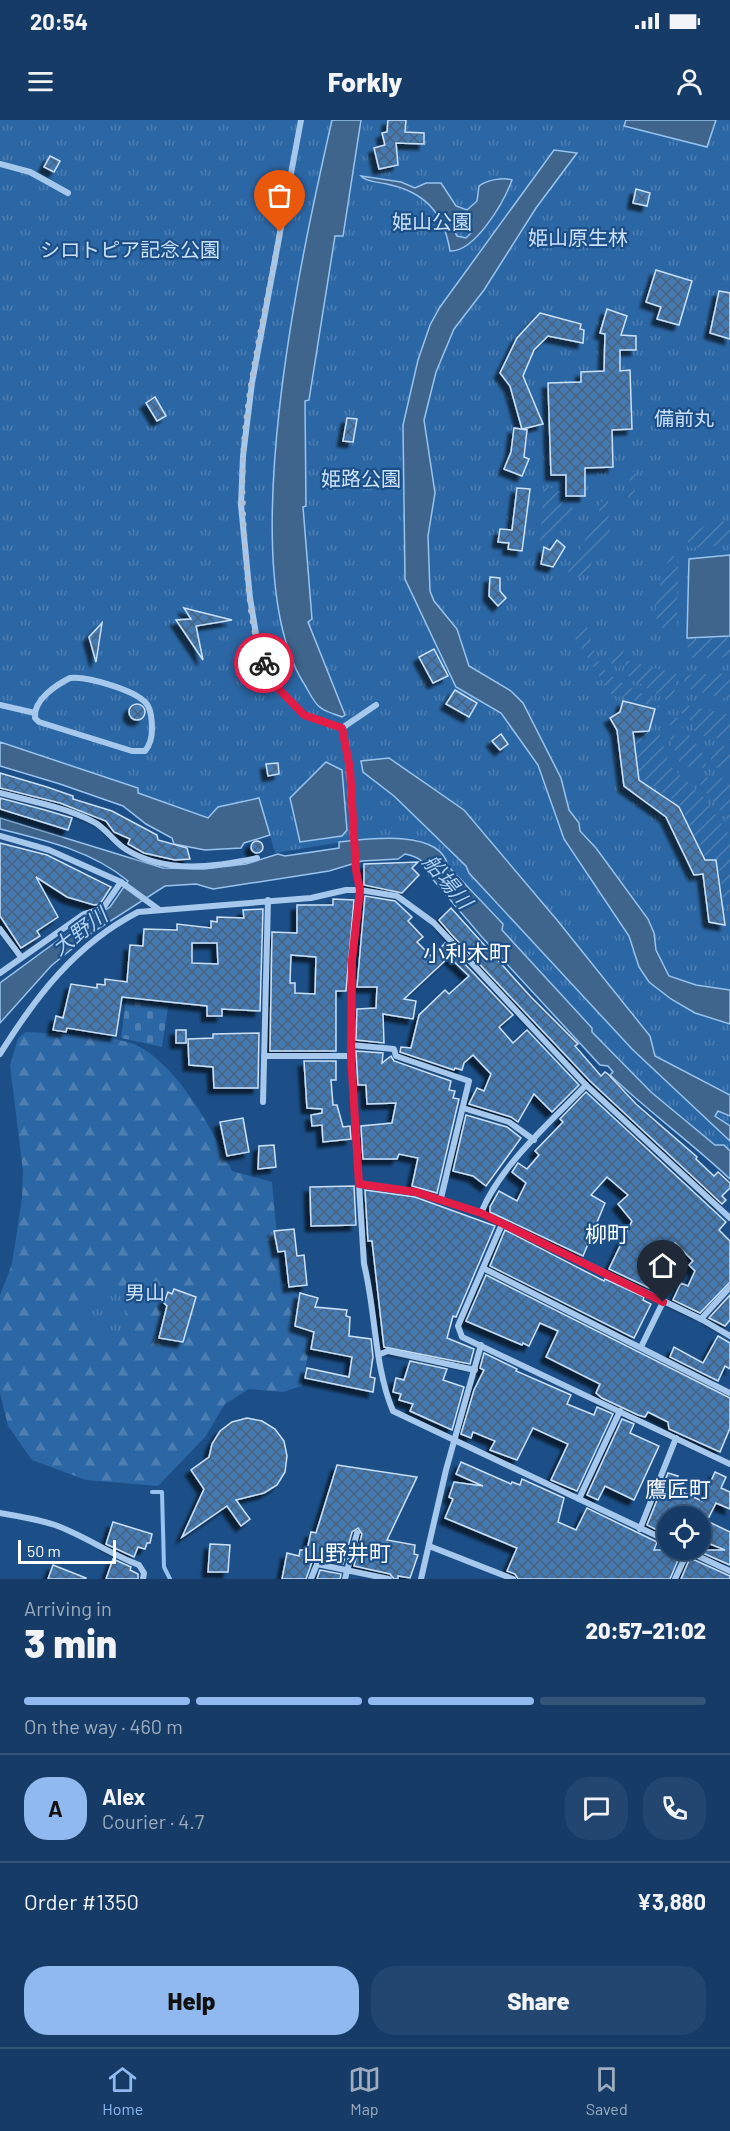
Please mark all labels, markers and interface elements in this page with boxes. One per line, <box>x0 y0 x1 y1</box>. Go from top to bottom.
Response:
text: 20:54 <box>30 8 88 34</box>
icon: menu <box>24 65 57 98</box>
text: Forkly <box>328 65 402 97</box>
icon: person <box>673 65 706 98</box>
pin <box>254 170 305 232</box>
icon: bag <box>263 179 296 212</box>
park label: 姫山公園 <box>392 209 472 233</box>
park label: 姫山原生林 <box>528 225 628 249</box>
park label: シロトピア記念公園 <box>40 237 220 261</box>
park label: 備前丸 <box>654 406 714 430</box>
park label: 姫路公園 <box>321 466 401 490</box>
courier <box>234 633 294 693</box>
icon: bike <box>248 647 281 680</box>
water label: 船場川 <box>418 849 479 915</box>
water label: 大野川 <box>46 901 113 960</box>
district label: 小利木町 <box>423 939 511 965</box>
district label: 柳町 <box>585 1220 629 1246</box>
pin <box>637 1240 688 1302</box>
icon: home <box>646 1249 679 1282</box>
park label: 男山 <box>125 1280 165 1304</box>
district label: 鷹匠町 <box>645 1475 711 1501</box>
map controls <box>657 1506 711 1560</box>
button: locate <box>657 1506 711 1560</box>
scale bar <box>18 1537 116 1564</box>
district label: 山野井町 <box>303 1539 391 1565</box>
text: 50 m <box>27 1541 61 1560</box>
text: Arriving in <box>24 1596 112 1620</box>
text: 20:57–21:02 <box>585 1617 706 1643</box>
text: 3 min <box>24 1619 117 1666</box>
text: On the way · 460 m <box>24 1714 183 1738</box>
button: chat <box>565 1777 628 1840</box>
button: phone <box>643 1777 706 1840</box>
text: Alex <box>102 1783 145 1809</box>
text: A <box>48 1795 63 1821</box>
text: Courier · 4.7 <box>102 1809 204 1833</box>
text: Order #1350 <box>24 1888 139 1914</box>
text: ¥3,880 <box>637 1888 706 1914</box>
button: Help <box>24 1966 359 2035</box>
button: Share <box>371 1966 706 2035</box>
tab: Home <box>102 2063 143 2118</box>
tab: Map <box>348 2063 381 2118</box>
tab: Saved <box>586 2063 628 2118</box>

